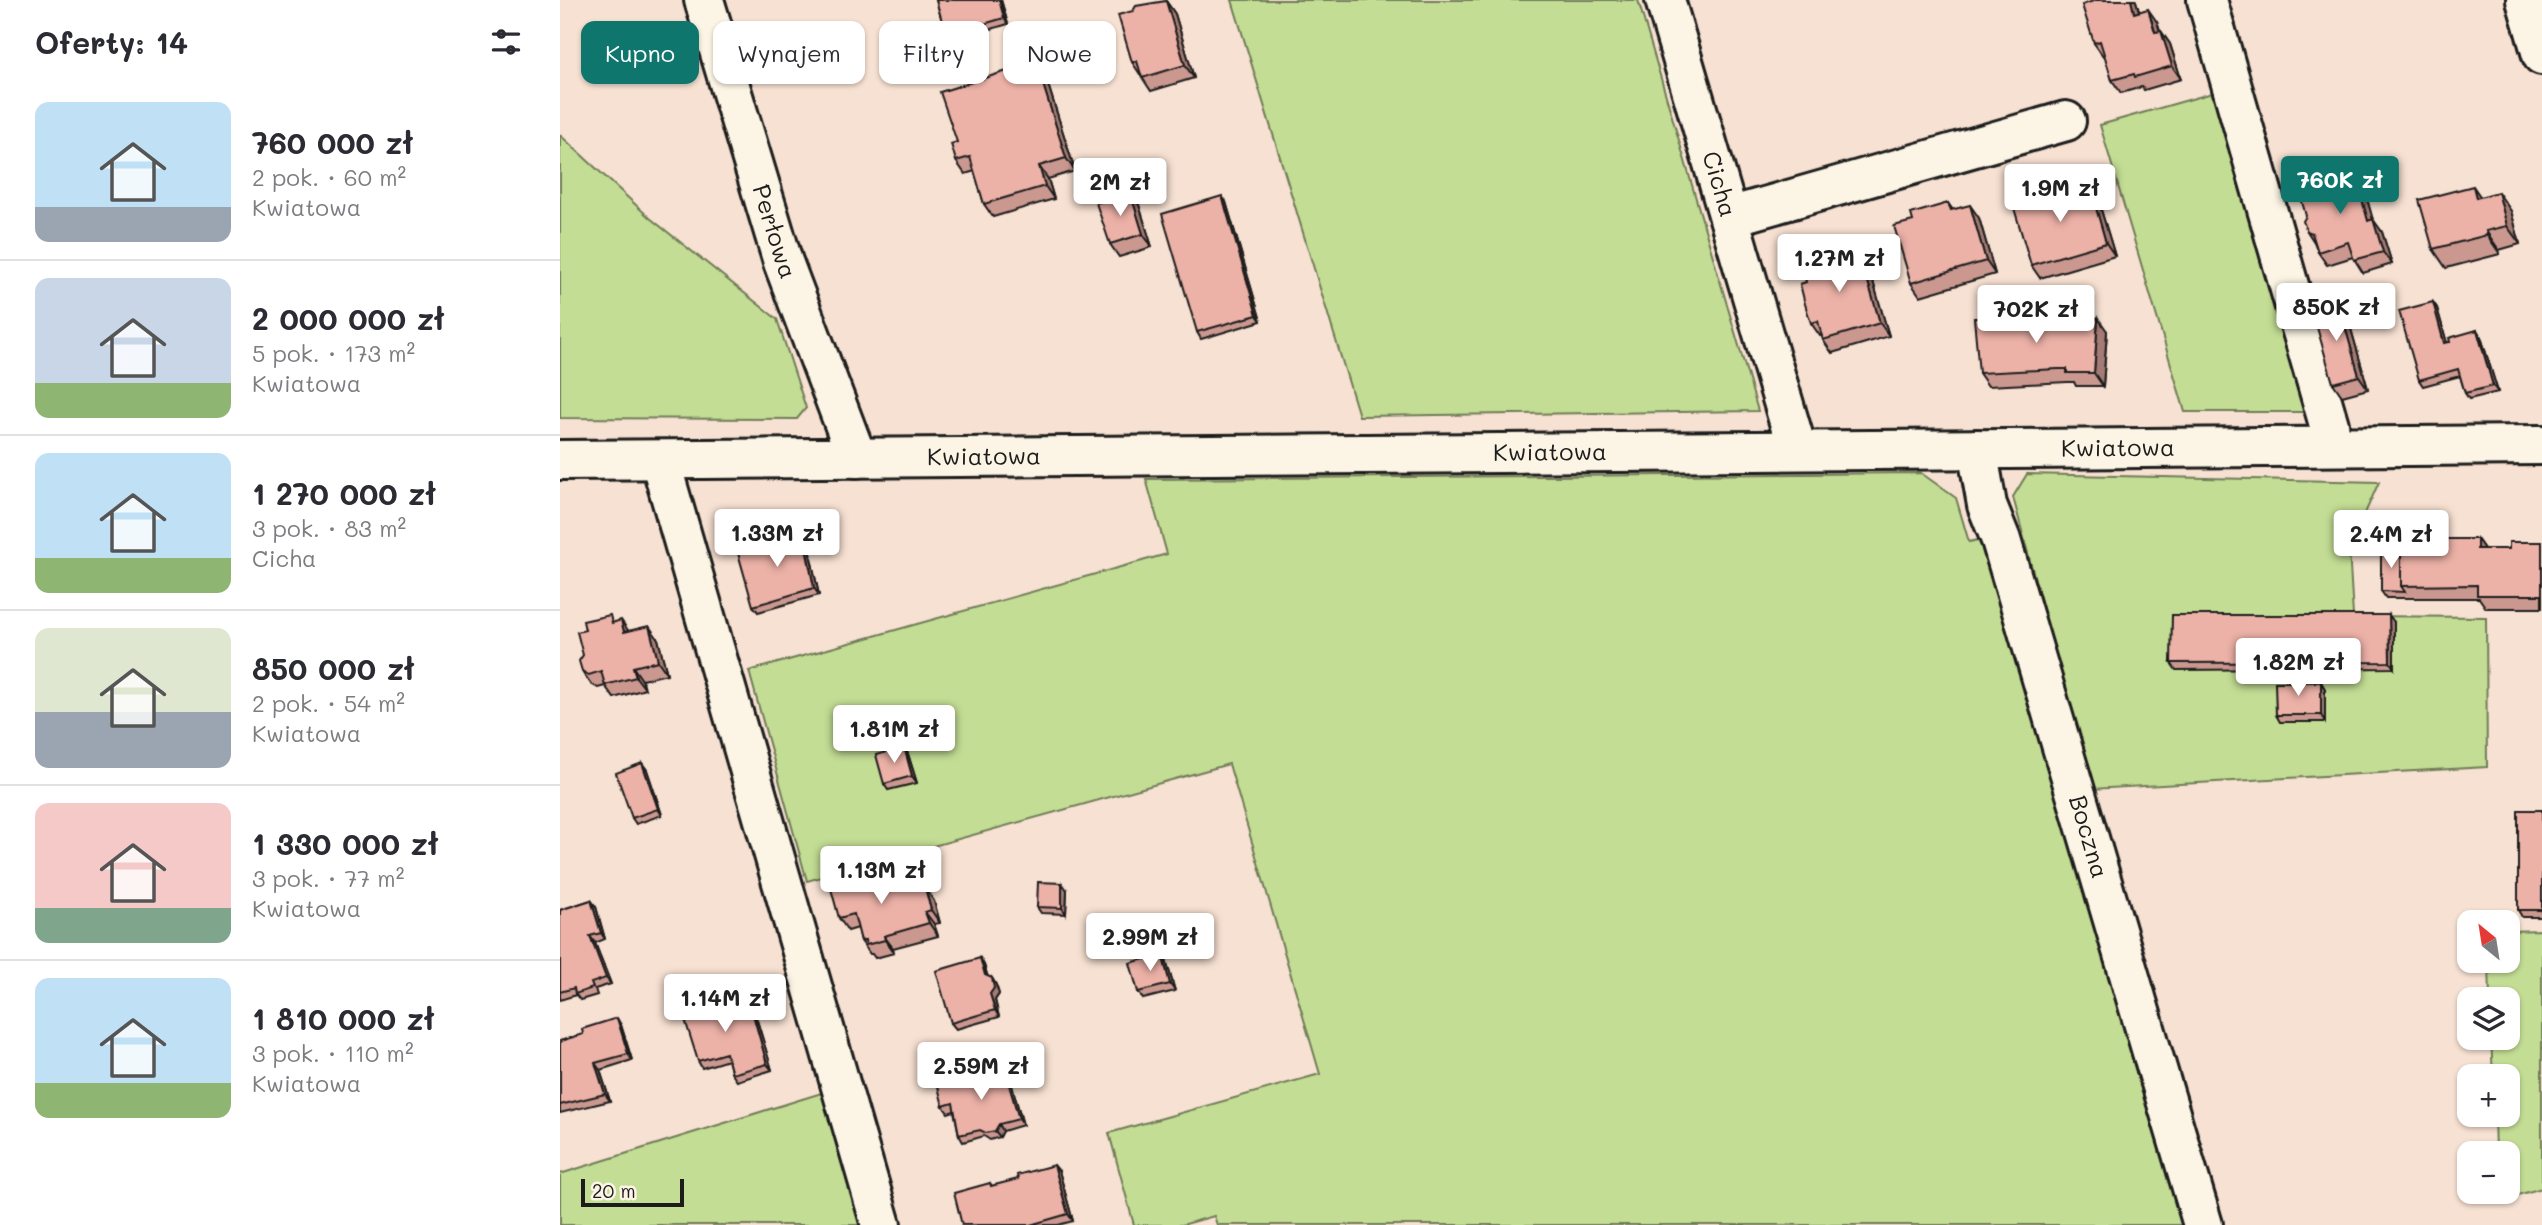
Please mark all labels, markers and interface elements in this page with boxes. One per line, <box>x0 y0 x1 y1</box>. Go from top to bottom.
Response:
chip: Kupno <box>581 21 699 84</box>
chip: Wynajem <box>713 21 865 84</box>
chip: Filtry <box>879 21 989 84</box>
chip: Nowe <box>1003 21 1116 84</box>
text: Oferty: 14 <box>35 22 188 62</box>
icon: filters <box>487 23 525 61</box>
text: 760 000 zł <box>252 122 413 162</box>
icon: home <box>91 130 175 214</box>
street label: Cicha <box>1696 147 1745 220</box>
pin: 760K zł <box>2275 156 2405 216</box>
pin: 2M zł <box>1071 158 1169 218</box>
text: 2 pok. · 60 m² <box>252 162 406 192</box>
pin: 1.9M zł <box>1995 164 2125 224</box>
text: 760K zł <box>2297 164 2383 194</box>
text: 2M zł <box>1090 166 1151 196</box>
text: 1.9M zł <box>2020 172 2100 202</box>
street label: Perłowa <box>746 180 805 283</box>
text: Kwiatowa <box>252 192 361 222</box>
pin: 1.27M zł <box>1767 234 1911 294</box>
text: 1.27M zł <box>1793 242 1885 272</box>
pin: 850K zł <box>2271 284 2401 343</box>
pin: 702K zł <box>1971 286 2101 345</box>
text: 850K zł <box>2292 291 2380 321</box>
text: 702K zł <box>1993 293 2079 323</box>
text: 2 000 000 zł <box>252 298 445 338</box>
icon: home <box>91 306 175 390</box>
text: 5 pok. · 173 m² <box>252 338 415 368</box>
text: Kwiatowa <box>252 368 361 398</box>
street label: Kwiatowa <box>2061 431 2175 463</box>
street label: Kwiatowa <box>1493 435 1607 467</box>
street label: Kwiatowa <box>927 439 1041 471</box>
text: 1 270 000 zł <box>252 473 436 513</box>
icon: home <box>91 481 175 565</box>
pin: 1.33M zł <box>705 510 849 569</box>
pin: 2.4M zł <box>2326 510 2456 570</box>
text: 3 pok. · 83 m² <box>252 513 406 543</box>
text: 1.33M zł <box>730 517 824 547</box>
text: 2.4M zł <box>2350 518 2432 548</box>
text: Cicha <box>252 543 316 573</box>
pin: 1.82M zł <box>2226 638 2370 698</box>
text: 1.82M zł <box>2252 646 2344 676</box>
text: 850 000 zł <box>252 648 415 688</box>
icon: home <box>91 656 175 740</box>
text: 2 pok. · 54 m² <box>252 688 405 718</box>
pin: 1.81M zł <box>822 706 966 765</box>
text: 1.81M zł <box>849 713 939 743</box>
text: Kwiatowa <box>252 718 361 748</box>
street label: Boczna <box>2063 791 2117 881</box>
text: 1 330 000 zł <box>252 823 439 863</box>
icon: home <box>91 831 175 915</box>
pin: 1.13M zł <box>809 846 953 906</box>
text: 1.13M zł <box>836 854 926 884</box>
text: 3 pok. · 77 m² <box>252 863 404 893</box>
text: Kwiatowa <box>252 893 361 923</box>
north arrow <box>2457 910 2520 973</box>
map controls <box>2457 910 2520 1204</box>
pin: 2.99M zł <box>1078 914 1222 973</box>
text: 2.99M zł <box>1102 921 1198 951</box>
pin: 1.14M zł <box>653 974 797 1034</box>
text: 1.14M zł <box>680 982 770 1012</box>
button: layers <box>2457 987 2520 1050</box>
text: 1 810 000 zł <box>252 998 434 1038</box>
icon: home <box>91 1006 175 1090</box>
text: 3 pok. · 110 m² <box>252 1038 414 1068</box>
pin: 2.59M zł <box>909 1042 1053 1102</box>
text: 2.59M zł <box>933 1050 1029 1080</box>
button: + <box>2457 1064 2520 1127</box>
text: Kwiatowa <box>252 1068 361 1098</box>
button: − <box>2457 1141 2520 1204</box>
scale bar <box>581 1176 684 1208</box>
text: 20 m <box>592 1178 636 1203</box>

